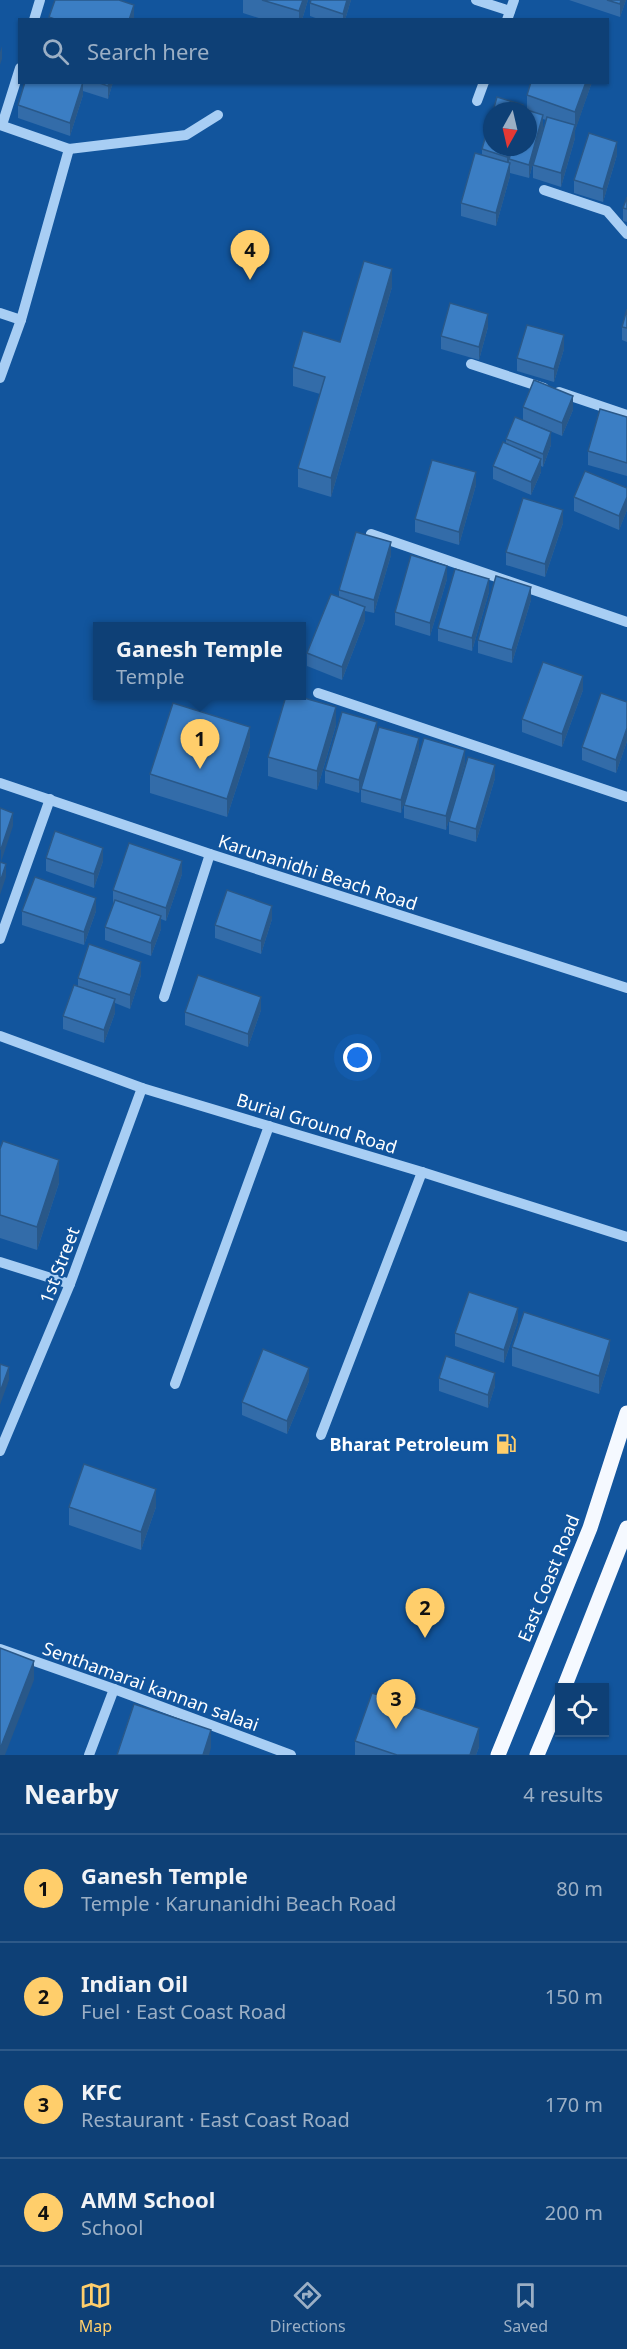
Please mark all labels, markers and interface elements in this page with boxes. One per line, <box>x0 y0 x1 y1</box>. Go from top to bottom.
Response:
search box <box>18 18 609 84</box>
icon: search <box>39 35 72 68</box>
text: Search here <box>87 36 209 66</box>
north arrow <box>483 102 537 156</box>
pin: 4 <box>230 230 270 280</box>
popup <box>93 622 306 700</box>
text: Ganesh Temple <box>116 633 283 663</box>
text: Temple <box>116 663 184 690</box>
pin: 1 <box>180 720 220 769</box>
street label: Karunanidhi Beach Road <box>215 828 421 916</box>
your location <box>343 1043 372 1072</box>
street label: Burial Ground Road <box>234 1087 400 1159</box>
street label: 1st Street <box>33 1223 85 1307</box>
place label: Bharat Petroleum <box>330 1432 489 1456</box>
fuel station icon: Bharat Petroleum <box>494 1432 518 1456</box>
street label: East Coast Road <box>512 1511 584 1645</box>
pin: 2 <box>406 1588 444 1638</box>
street label: Senthamarai kannan salaai <box>40 1636 262 1736</box>
pin: 3 <box>376 1680 416 1729</box>
map controls <box>555 1683 609 1737</box>
button: locate <box>555 1683 609 1737</box>
text: Nearby <box>24 1776 119 1812</box>
text: 4 results <box>523 1781 603 1808</box>
text: Ganesh Temple <box>81 1860 248 1890</box>
text: 1 <box>38 1875 49 1902</box>
text: 80 m <box>556 1875 603 1902</box>
text: Temple · Karunanidhi Beach Road <box>81 1890 396 1917</box>
text: Indian Oil <box>81 1968 188 1998</box>
text: 2 <box>38 1983 49 2010</box>
text: 150 m <box>545 1983 603 2010</box>
text: Fuel · East Coast Road <box>81 1998 286 2025</box>
text: KFC <box>81 2076 122 2106</box>
text: 3 <box>38 2091 49 2118</box>
text: 170 m <box>545 2091 603 2118</box>
text: Restaurant · East Coast Road <box>81 2106 350 2133</box>
text: AMM School <box>81 2184 215 2214</box>
text: 4 <box>38 2199 49 2226</box>
text: 200 m <box>545 2199 603 2226</box>
text: School <box>81 2214 143 2241</box>
tab: Map <box>79 2279 112 2337</box>
tab: Directions <box>270 2279 346 2337</box>
tab: Saved <box>503 2279 548 2337</box>

